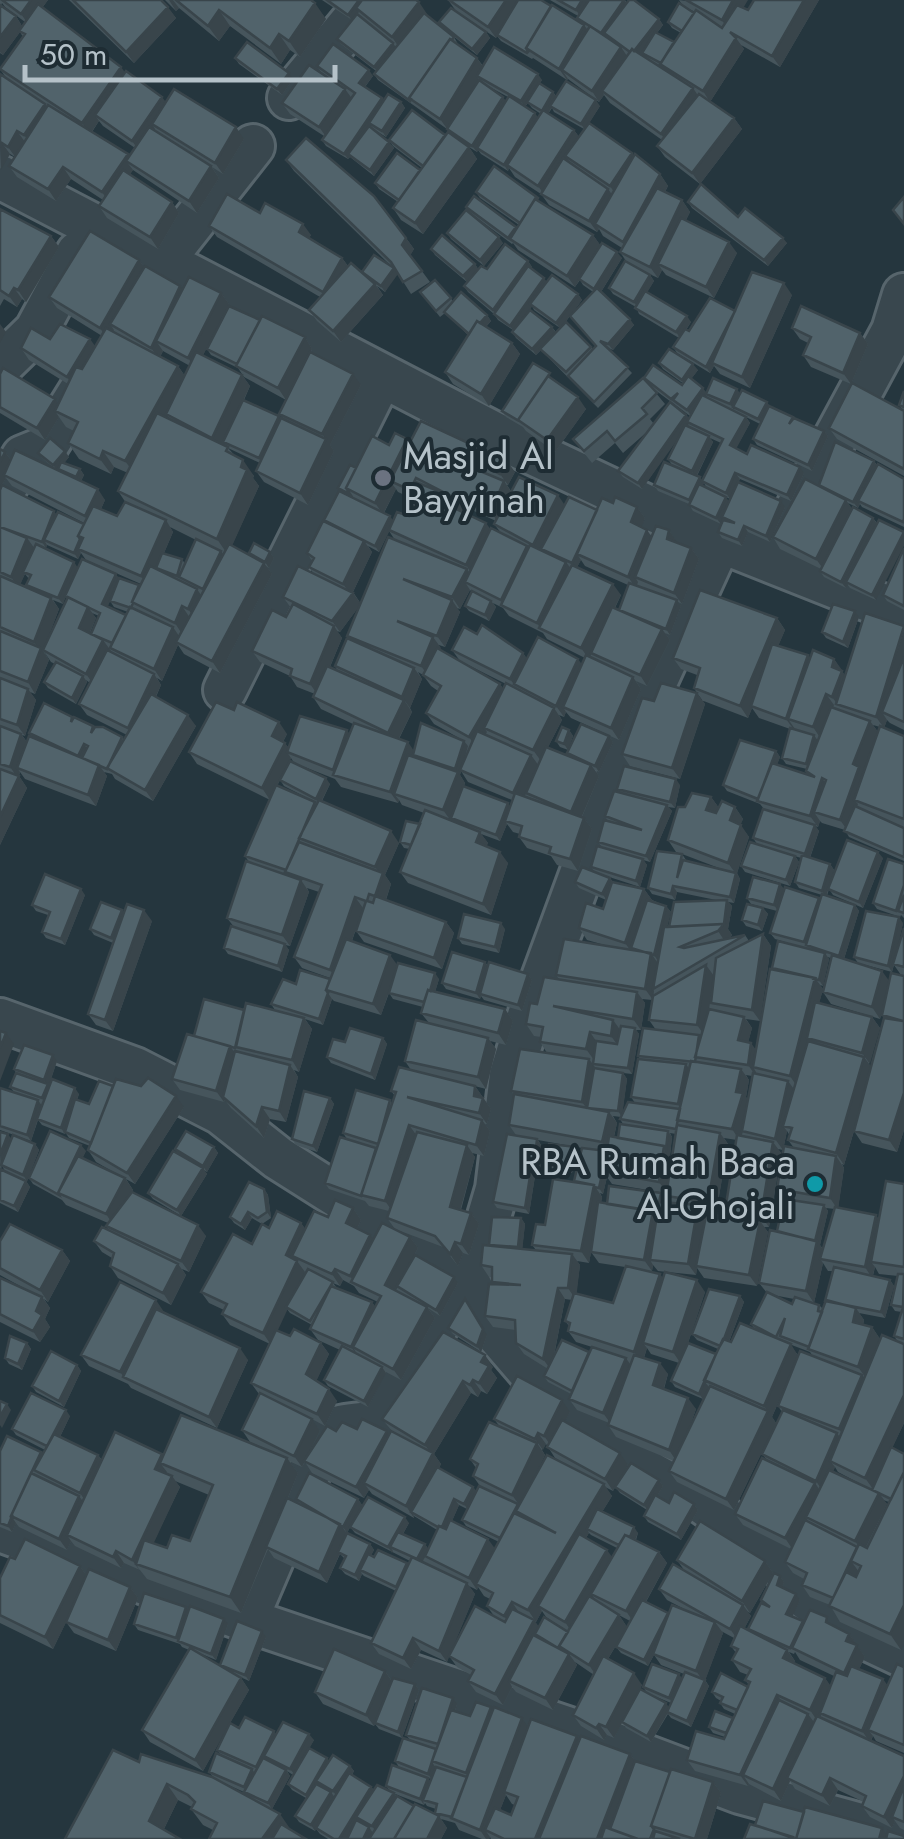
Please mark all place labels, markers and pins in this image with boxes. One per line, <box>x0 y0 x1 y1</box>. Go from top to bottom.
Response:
place label: Masjid Al Bayyinah <box>403 428 554 527</box>
marker: Masjid Al Bayyinah <box>372 467 394 489</box>
place label: RBA Rumah Baca Al-Ghojali <box>520 1134 795 1233</box>
marker: RBA Rumah Baca Al-Ghojali <box>804 1173 826 1195</box>

